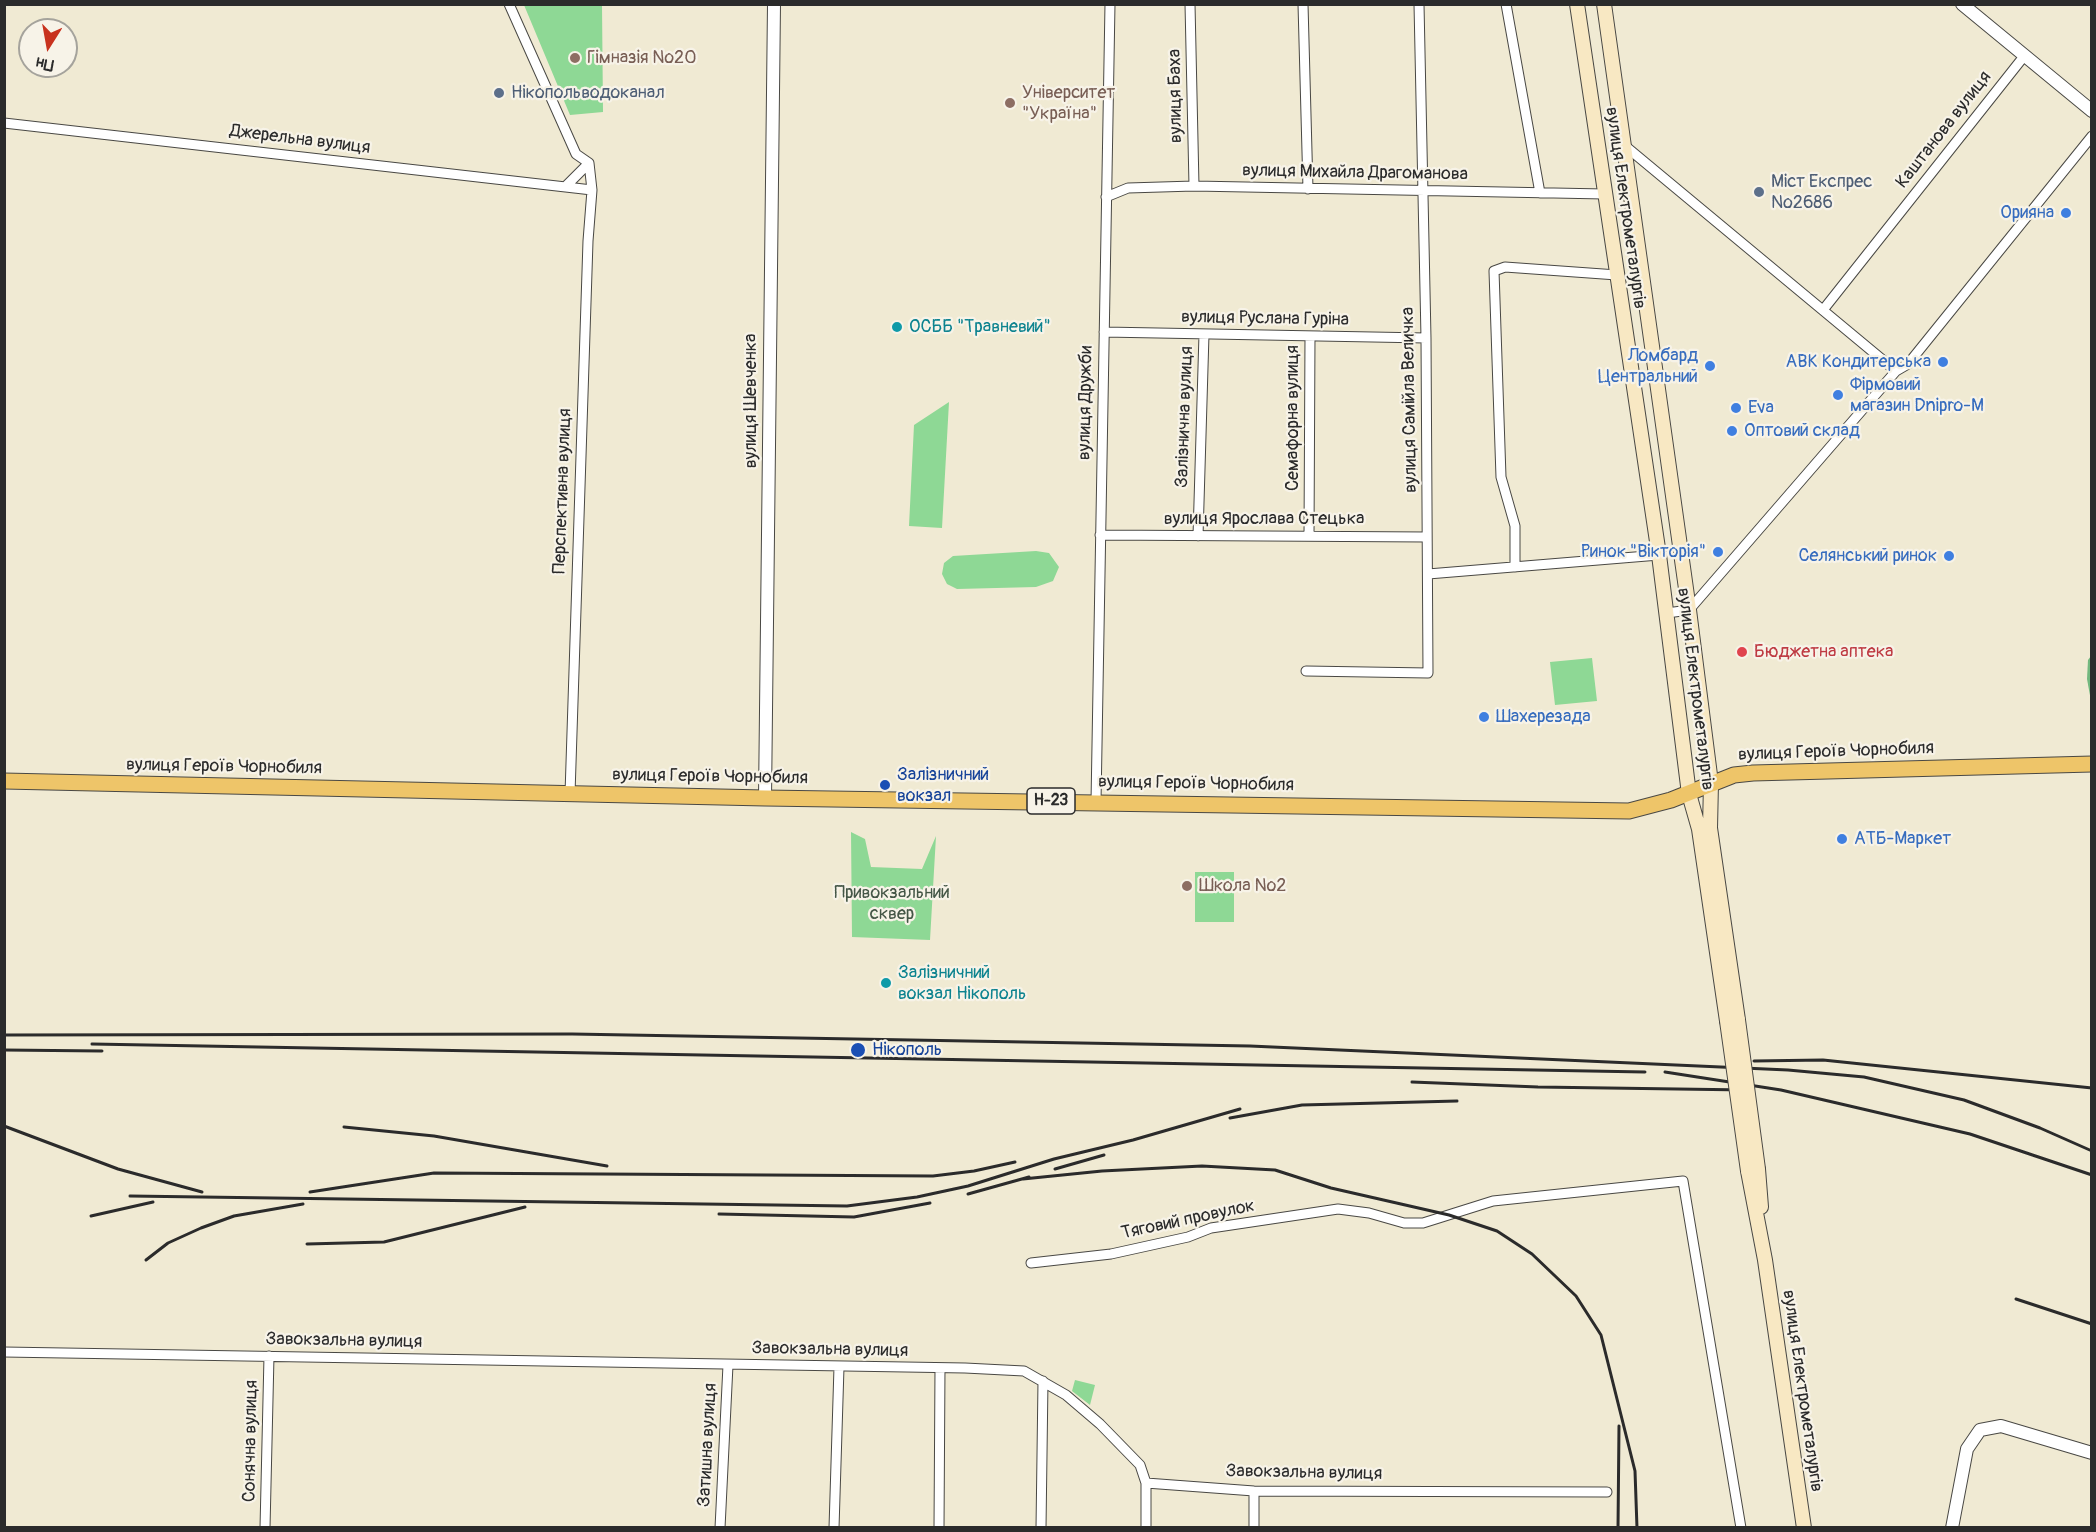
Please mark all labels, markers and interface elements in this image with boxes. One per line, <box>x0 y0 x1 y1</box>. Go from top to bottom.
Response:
north arrow <box>18 18 78 78</box>
place label: Гімназія №20 <box>587 47 696 69</box>
street label: вулиця Баха <box>1164 49 1188 143</box>
marker: Гімназія №20 <box>568 51 582 65</box>
text: Пн <box>34 52 55 75</box>
street label: Каштанова вулиця <box>1892 67 1996 193</box>
place label: Нікопольводоканал <box>511 82 665 104</box>
place label: Університет "Україна" <box>1022 82 1115 124</box>
marker: Нікопольводоканал <box>492 86 506 100</box>
marker: Університет "Україна" <box>1003 96 1017 110</box>
street label: вулиця Електрометалургів <box>1600 106 1650 310</box>
street label: Джерельна вулиця <box>229 121 371 159</box>
street label: вулиця Михайла Драгоманова <box>1242 160 1468 186</box>
place label: Міст Експрес №2686 <box>1771 171 1872 213</box>
marker: Міст Експрес №2686 <box>1752 185 1766 199</box>
place label: Орияна <box>2000 202 2054 224</box>
marker: Орияна <box>2059 206 2073 220</box>
street label: вулиця Руслана Гуріна <box>1181 307 1349 331</box>
street label: вулиця Самійла Величка <box>1398 307 1422 493</box>
place label: ОСББ "Травневий" <box>909 316 1051 338</box>
marker: ОСББ "Травневий" <box>890 320 904 334</box>
street label: вулиця Шевченка <box>740 334 762 468</box>
street label: Семафорна вулиця <box>1282 345 1304 491</box>
place label: Ломбард Центральний <box>1598 345 1698 388</box>
street label: вулиця Дружби <box>1074 346 1098 460</box>
street label: Залізнична вулиця <box>1172 346 1198 488</box>
place label: АВК Кондитерська <box>1786 351 1931 373</box>
marker: АВК Кондитерська <box>1936 355 1950 369</box>
marker: Ломбард Центральний <box>1703 359 1717 373</box>
place label: Фірмовий магазин Dnipro-M <box>1850 374 1984 416</box>
marker: Фірмовий магазин Dnipro-M <box>1831 388 1845 402</box>
place label: Eva <box>1748 397 1774 419</box>
marker: Eva <box>1729 401 1743 415</box>
street label: Перспективна вулиця <box>549 408 577 574</box>
place label: Оптовий склад <box>1744 420 1860 442</box>
marker: Оптовий склад <box>1725 424 1739 438</box>
street label: вулиця Ярослава Стецька <box>1164 508 1364 530</box>
place label: Ринок "Вікторія" <box>1581 541 1706 563</box>
marker: Ринок "Вікторія" <box>1711 545 1725 559</box>
place label: Селянський ринок <box>1798 545 1937 567</box>
marker: Селянський ринок <box>1942 549 1956 563</box>
street label: вулиця Електрометалургів <box>1672 587 1718 791</box>
place label: Бюджетна аптека <box>1754 641 1893 663</box>
marker: Бюджетна аптека <box>1735 645 1749 659</box>
place label: Шахерезада <box>1496 706 1591 728</box>
marker: Шахерезада <box>1477 710 1491 724</box>
street label: вулиця Героїв Чорнобиля <box>1738 738 1934 766</box>
street label: вулиця Героїв Чорнобиля <box>126 754 322 780</box>
street label: вулиця Героїв Чорнобиля <box>612 764 808 790</box>
place label: Залізничний вокзал <box>897 764 989 806</box>
street label: вулиця Героїв Чорнобиля <box>1098 771 1294 797</box>
marker: Залізничний вокзал <box>878 778 892 792</box>
road number: Н-23 <box>1027 788 1075 814</box>
place label: АТБ-Маркет <box>1854 828 1951 850</box>
marker: АТБ-Маркет <box>1835 832 1849 846</box>
place label: Школа №2 <box>1199 875 1286 897</box>
marker: Школа №2 <box>1180 879 1194 893</box>
park label: Привокзальний сквер <box>834 882 950 924</box>
place label: Залізничний вокзал Нікополь <box>898 962 1026 1004</box>
marker: Залізничний вокзал Нікополь <box>879 976 893 990</box>
place label: Нікополь <box>872 1039 942 1061</box>
marker: Нікополь <box>849 1041 867 1059</box>
street label: Тяговий провулок <box>1119 1195 1257 1245</box>
street label: вулиця Електрометалургів <box>1777 1289 1827 1493</box>
street label: Завокзальна вулиця <box>265 1329 423 1353</box>
street label: Завокзальна вулиця <box>751 1338 909 1362</box>
street label: Сонячна вулиця <box>239 1380 263 1502</box>
street label: Затишна вулиця <box>694 1383 722 1507</box>
street label: Завокзальна вулиця <box>1225 1461 1383 1485</box>

